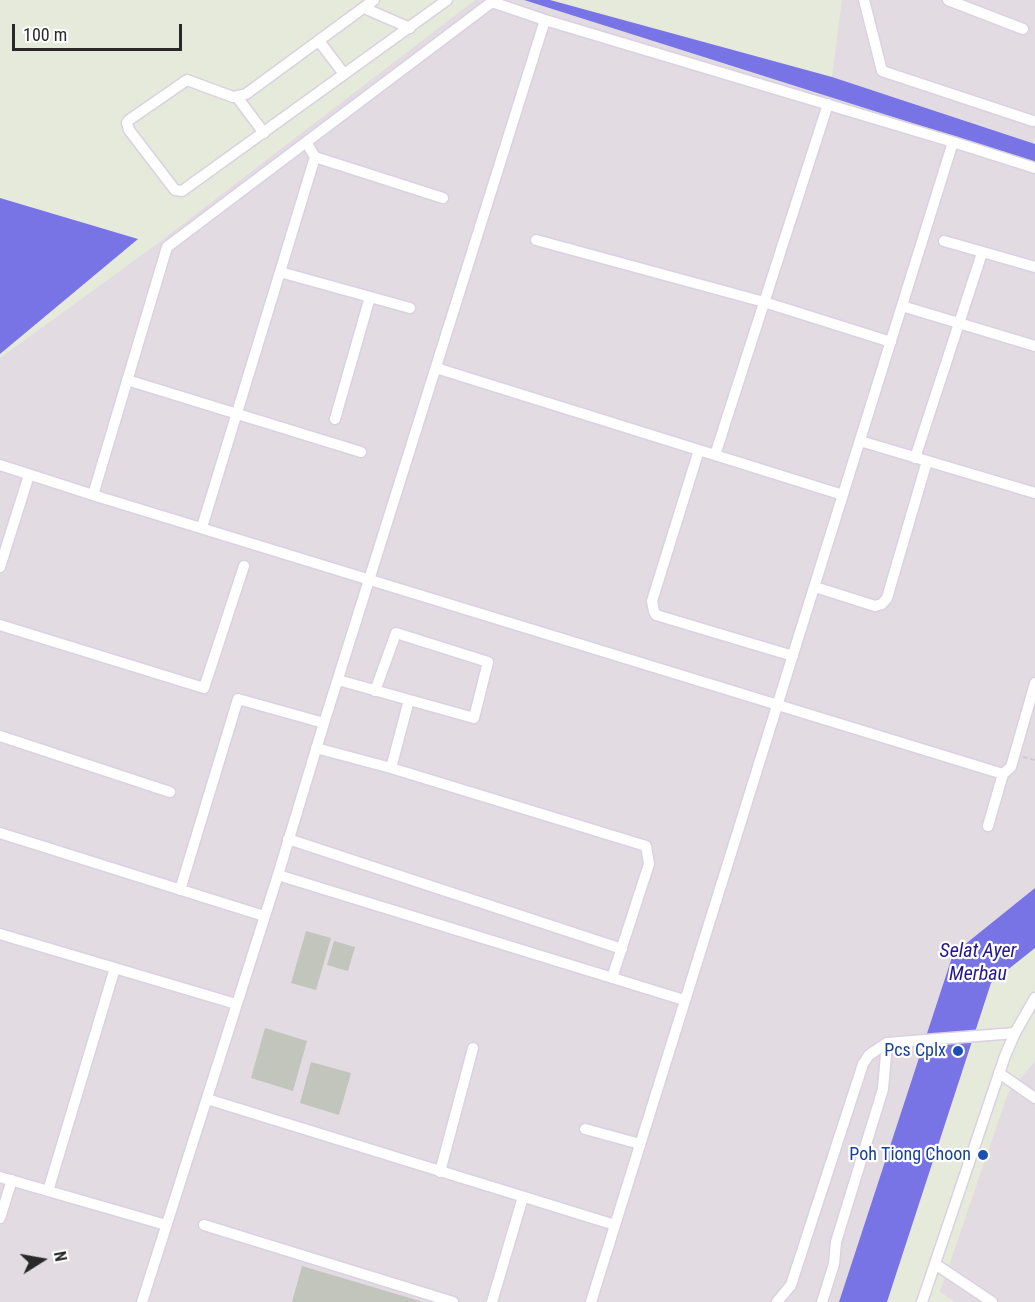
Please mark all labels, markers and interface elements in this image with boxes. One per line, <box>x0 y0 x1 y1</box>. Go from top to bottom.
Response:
scale bar <box>15 12 184 50</box>
text: 100 m <box>23 24 67 45</box>
water label: Selat Ayer Merbau <box>940 940 1016 987</box>
place label: Pcs Cplx <box>884 1040 946 1062</box>
marker: Pcs Cplx <box>951 1044 965 1058</box>
place label: Poh Tiong Choon <box>849 1144 971 1166</box>
marker: Poh Tiong Choon <box>976 1148 990 1162</box>
north arrow <box>12 1230 72 1290</box>
text: N <box>50 1250 70 1263</box>

